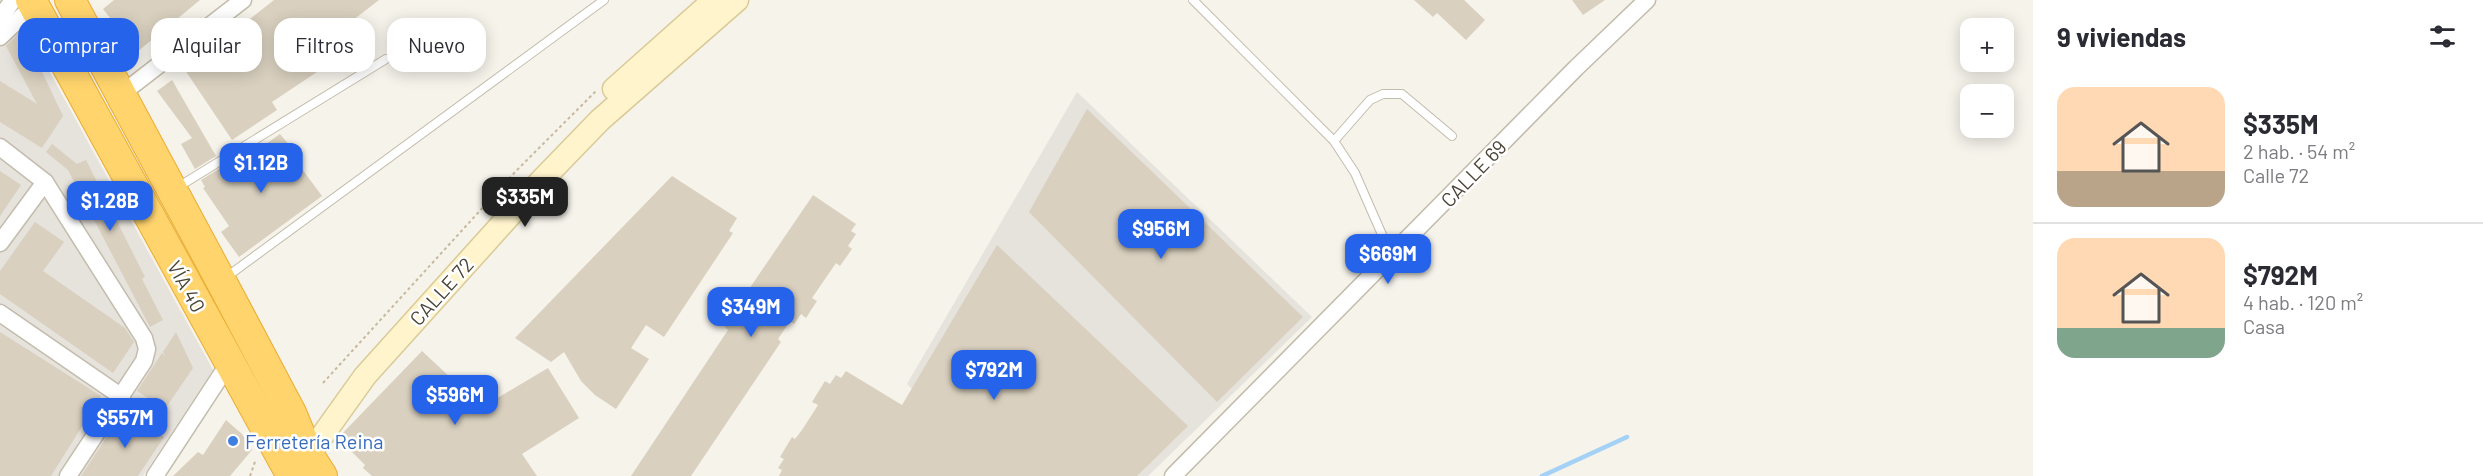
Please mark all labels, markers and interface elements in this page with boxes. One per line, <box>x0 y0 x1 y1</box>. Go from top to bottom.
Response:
chip: Comprar <box>18 18 139 72</box>
chip: Alquilar <box>151 18 262 72</box>
chip: Filtros <box>274 18 375 72</box>
chip: Nuevo <box>387 18 486 72</box>
map controls <box>1960 18 2014 138</box>
button: + <box>1960 18 2014 72</box>
icon: filters <box>2426 20 2459 53</box>
text: 9 viviendas <box>2057 21 2186 52</box>
button: − <box>1960 84 2014 138</box>
text: $335M <box>2243 108 2319 139</box>
icon: home <box>2105 111 2177 183</box>
street label: CALLE 69 <box>1435 135 1511 211</box>
text: 2 hab. · 54 m² <box>2243 139 2355 163</box>
pin: $1.12B <box>212 143 310 194</box>
text: $1.12B <box>234 150 288 174</box>
text: Calle 72 <box>2243 163 2309 187</box>
pin: $335M <box>483 177 567 228</box>
pin: $1.28B <box>61 181 159 232</box>
text: $335M <box>496 184 554 208</box>
text: $1.28B <box>81 188 139 212</box>
pin: $956M <box>1119 209 1203 260</box>
text: $956M <box>1132 216 1190 240</box>
pin: $669M <box>1346 234 1430 285</box>
text: $669M <box>1359 241 1417 265</box>
street label: CALLE 72 <box>404 252 478 330</box>
street label: VÍA 40 <box>163 256 211 316</box>
text: $792M <box>2243 259 2318 290</box>
icon: home <box>2105 262 2177 334</box>
pin: $349M <box>709 287 793 338</box>
text: 4 hab. · 120 m² <box>2243 290 2363 314</box>
text: $349M <box>721 294 781 318</box>
text: Casa <box>2243 314 2285 338</box>
pin: $792M <box>952 350 1036 401</box>
text: $792M <box>965 357 1023 381</box>
pin: $596M <box>413 375 497 426</box>
text: $596M <box>426 382 484 406</box>
pin: $557M <box>83 398 167 449</box>
text: $557M <box>96 405 154 429</box>
place label: Ferretería Reina <box>245 429 384 453</box>
marker: Ferretería Reina <box>226 434 240 448</box>

